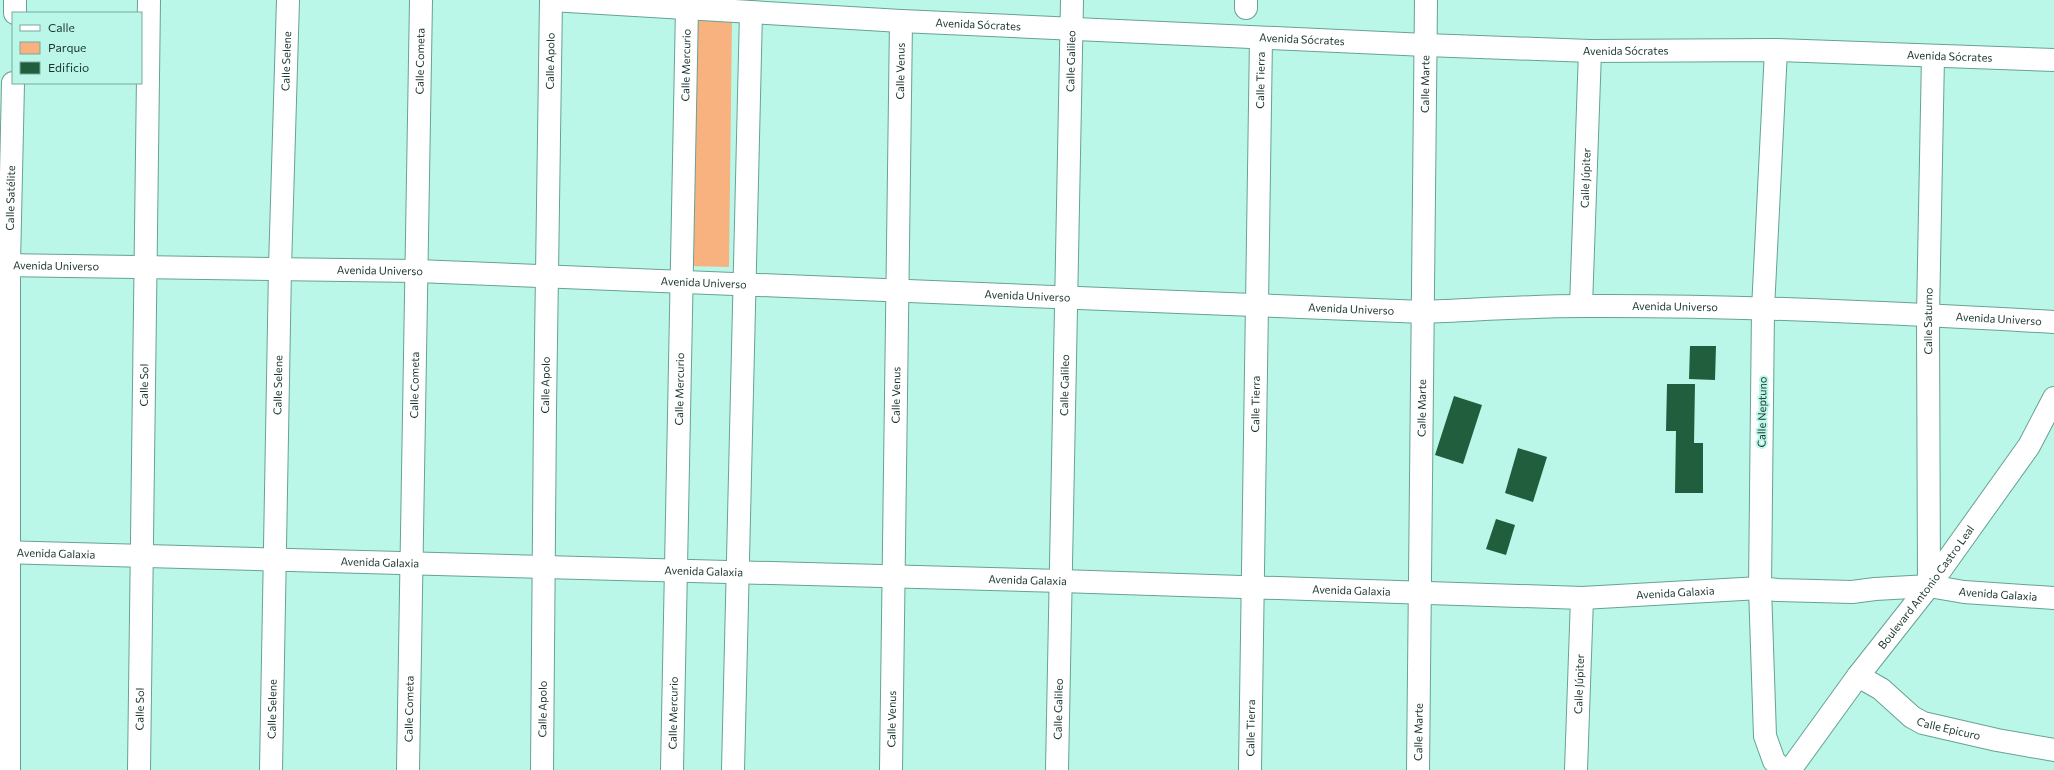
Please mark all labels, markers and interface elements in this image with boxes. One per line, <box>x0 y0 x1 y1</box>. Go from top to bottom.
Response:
legend <box>12 12 142 84</box>
street label: Avenida Sócrates <box>935 16 1021 32</box>
text: Calle <box>48 20 75 34</box>
street label: Calle Cometa <box>412 28 427 94</box>
street label: Calle Mercurio <box>678 28 693 102</box>
street label: Calle Galileo <box>1063 30 1077 92</box>
street label: Avenida Sócrates <box>1259 30 1345 47</box>
street label: Calle Selene <box>278 31 293 91</box>
street label: Calle Apolo <box>543 32 557 90</box>
text: Parque <box>48 40 86 54</box>
street label: Calle Venus <box>893 43 907 100</box>
street label: Avenida Sócrates <box>1583 44 1669 57</box>
street label: Avenida Sócrates <box>1907 48 1993 64</box>
street label: Calle Tierra <box>1253 51 1267 109</box>
street label: Calle Marte <box>1418 55 1431 113</box>
text: Edificio <box>48 60 89 74</box>
street label: Calle Júpiter <box>1577 147 1593 208</box>
street label: Calle Satélite <box>3 165 17 231</box>
street label: Avenida Universo <box>13 258 100 272</box>
street label: Avenida Universo <box>337 263 424 277</box>
street label: Avenida Universo <box>660 274 747 290</box>
street label: Avenida Universo <box>984 287 1071 304</box>
street label: Calle Saturno <box>1921 287 1935 355</box>
street label: Avenida Universo <box>1632 299 1719 313</box>
street label: Avenida Universo <box>1308 300 1395 317</box>
street label: Avenida Universo <box>1955 310 2043 327</box>
street label: Calle Cometa <box>407 352 421 418</box>
street label: Calle Mercurio <box>672 352 686 426</box>
street label: Calle Galileo <box>1057 354 1071 416</box>
street label: Calle Selene <box>270 355 284 415</box>
street label: Calle Apolo <box>538 356 552 414</box>
street label: Calle Sol <box>137 364 150 406</box>
street label: Calle Venus <box>889 366 902 424</box>
street label: Calle Tierra <box>1248 375 1262 433</box>
street label: Calle Neptuno <box>1754 376 1769 448</box>
street label: Calle Marte <box>1414 379 1428 437</box>
street label: Boulevard Antonio Castro Leal <box>1875 522 1976 651</box>
street label: Avenida Galaxia <box>16 545 95 561</box>
street label: Avenida Galaxia <box>340 554 419 569</box>
street label: Avenida Galaxia <box>664 563 743 578</box>
street label: Avenida Galaxia <box>988 572 1067 587</box>
street label: Avenida Galaxia <box>1312 582 1391 598</box>
street label: Avenida Galaxia <box>1636 584 1715 601</box>
street label: Avenida Galaxia <box>1958 584 2038 603</box>
street label: Calle Júpiter <box>1571 653 1586 714</box>
street label: Calle Cometa <box>401 676 416 742</box>
street label: Calle Mercurio <box>665 676 680 750</box>
street label: Calle Galileo <box>1051 678 1065 740</box>
street label: Calle Selene <box>265 679 279 739</box>
street label: Calle Apolo <box>535 680 549 737</box>
street label: Calle Sol <box>133 688 146 730</box>
street label: Calle Venus <box>884 690 898 748</box>
street label: Calle Tierra <box>1243 699 1257 757</box>
street label: Calle Marte <box>1411 703 1425 761</box>
street label: Calle Epicuro <box>1915 714 1982 742</box>

